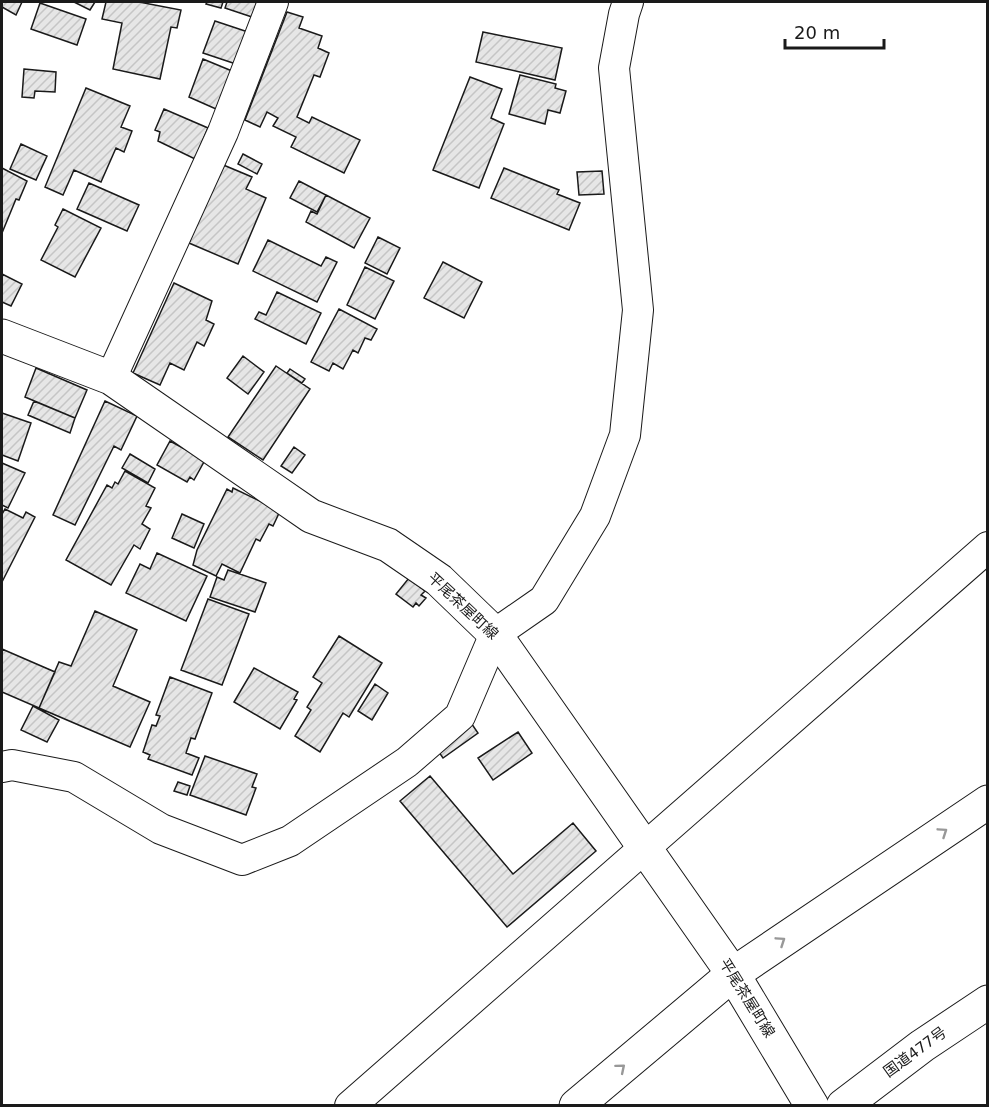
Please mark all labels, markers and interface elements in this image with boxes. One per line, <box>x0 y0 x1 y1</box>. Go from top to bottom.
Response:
scale bar <box>785 12 884 50</box>
text: 20 m <box>794 22 840 43</box>
street label: 平尾茶屋町線 <box>424 569 502 643</box>
one-way arrow <box>936 828 947 839</box>
one-way arrow <box>775 937 786 948</box>
street label: 平尾茶屋町線 <box>716 955 778 1041</box>
street label: 国道477号 <box>880 1023 950 1081</box>
one-way arrow <box>614 1064 625 1075</box>

